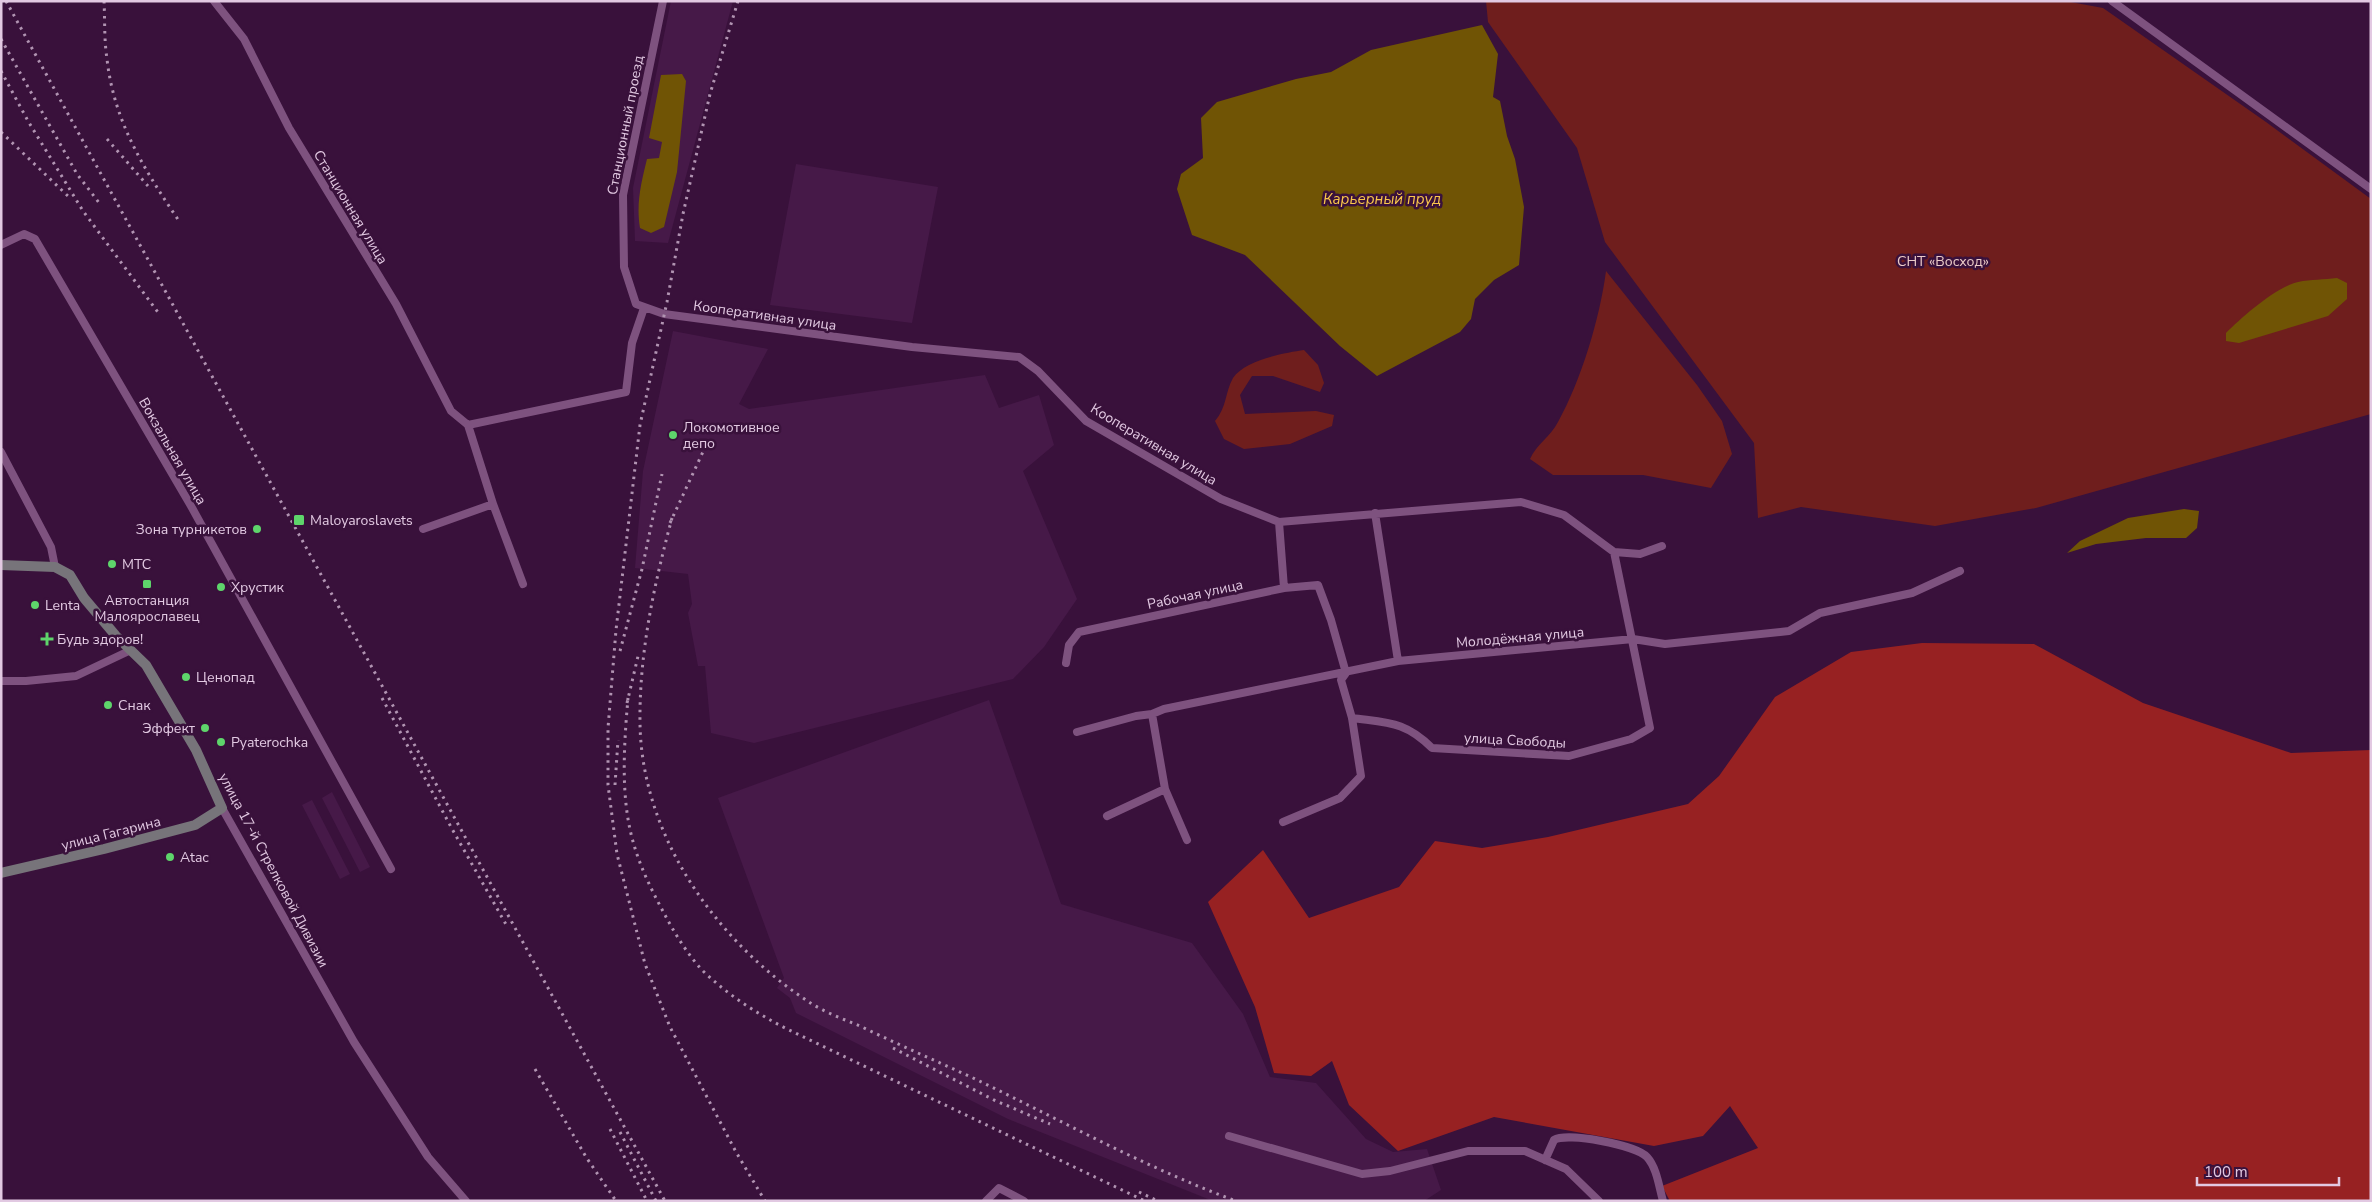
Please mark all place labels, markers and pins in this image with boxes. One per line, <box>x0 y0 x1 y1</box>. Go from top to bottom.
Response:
place label: Локомотивное депо <box>683 418 780 453</box>
marker: Локомотивное депо <box>667 429 679 441</box>
place label: Maloyaroslavets <box>310 511 413 530</box>
marker: Maloyaroslavets <box>292 513 306 527</box>
place label: Зона турникетов <box>136 520 247 539</box>
marker: Зона турникетов <box>251 523 263 535</box>
place label: МТС <box>122 555 151 574</box>
marker: МТС <box>106 558 118 570</box>
marker: Автостанция Малоярославец <box>141 578 153 590</box>
place label: Хрустик <box>231 578 285 597</box>
marker: Хрустик <box>215 581 227 593</box>
place label: Автостанция Малоярославец <box>94 591 200 626</box>
place label: Lenta <box>45 596 80 615</box>
marker: Lenta <box>29 599 41 611</box>
place label: Будь здоров! <box>57 630 143 649</box>
marker: Будь здоров! <box>41 633 53 645</box>
place label: Ценопад <box>196 668 255 687</box>
marker: Ценопад <box>180 671 192 683</box>
place label: Снак <box>118 696 151 715</box>
marker: Снак <box>102 699 114 711</box>
place label: Эффект <box>142 719 196 738</box>
marker: Эффект <box>199 722 211 734</box>
place label: Pyaterochka <box>231 733 308 752</box>
marker: Pyaterochka <box>215 736 227 748</box>
place label: Atac <box>180 848 209 867</box>
marker: Atac <box>164 851 176 863</box>

